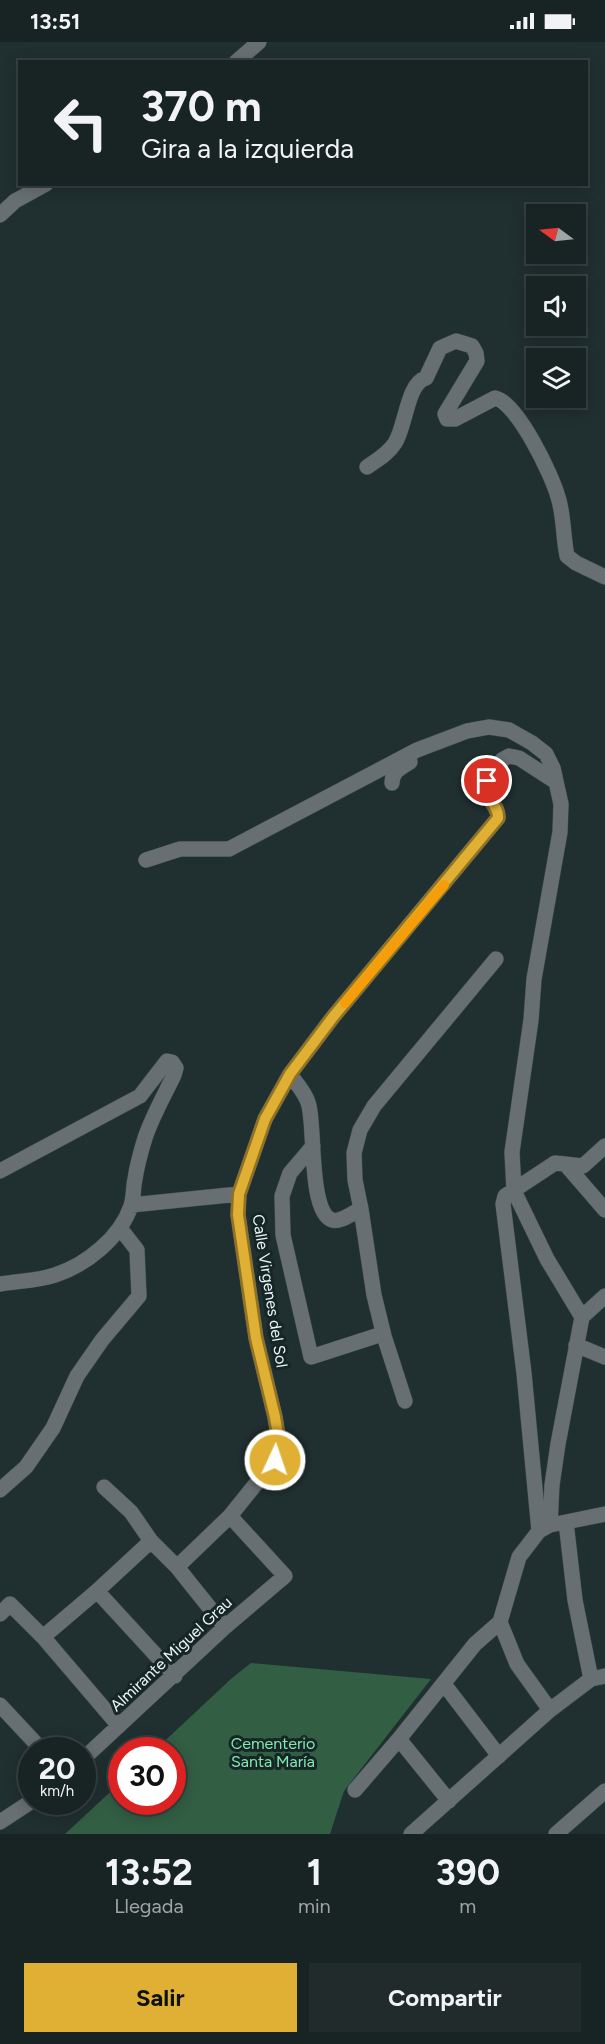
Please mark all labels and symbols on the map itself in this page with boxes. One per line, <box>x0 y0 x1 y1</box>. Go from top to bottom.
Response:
north arrow <box>526 204 586 264</box>
pin <box>461 755 512 806</box>
street label: Calle Virgenes del Sol <box>248 1213 292 1369</box>
position arrow <box>243 1428 307 1492</box>
street label: Almirante Miguel Grau <box>106 1593 236 1715</box>
park label: Cementerio Santa María <box>231 1734 315 1771</box>
speed limit sign: 30 <box>108 1737 186 1815</box>

